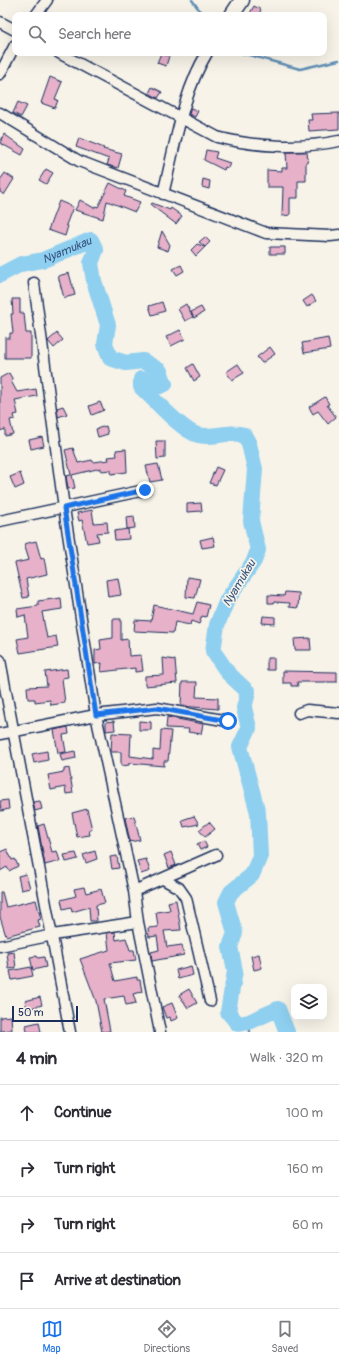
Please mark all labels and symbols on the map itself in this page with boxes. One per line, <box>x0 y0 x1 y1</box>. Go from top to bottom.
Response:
water label: Nyamukau <box>40 233 95 267</box>
route end <box>136 481 154 499</box>
water label: Nyamukau <box>220 556 260 609</box>
route start <box>219 712 237 730</box>
scale bar <box>12 1004 78 1023</box>

